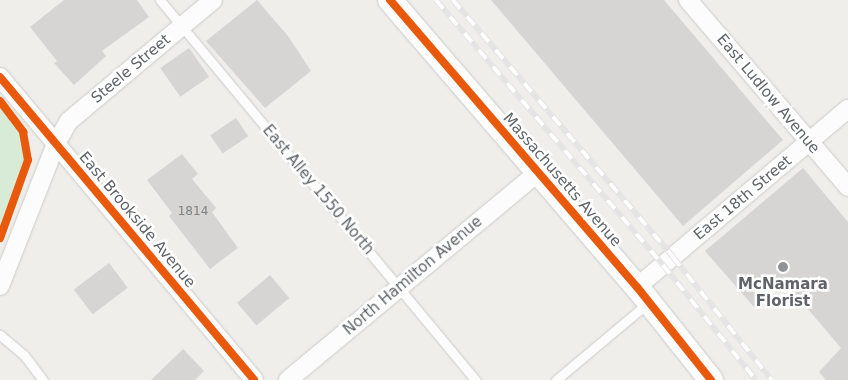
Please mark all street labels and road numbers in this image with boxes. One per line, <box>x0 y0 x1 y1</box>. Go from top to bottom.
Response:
street label: Steele Street <box>88 31 174 107</box>
street label: East Ludlow Avenue <box>713 31 823 157</box>
street label: Massachusetts Avenue <box>499 109 625 251</box>
street label: East Alley 1550 North <box>259 122 377 258</box>
street label: East Brookside Avenue <box>75 149 199 291</box>
street label: East 18th Street <box>691 152 795 244</box>
street label: North Hamilton Avenue <box>340 213 486 339</box>

